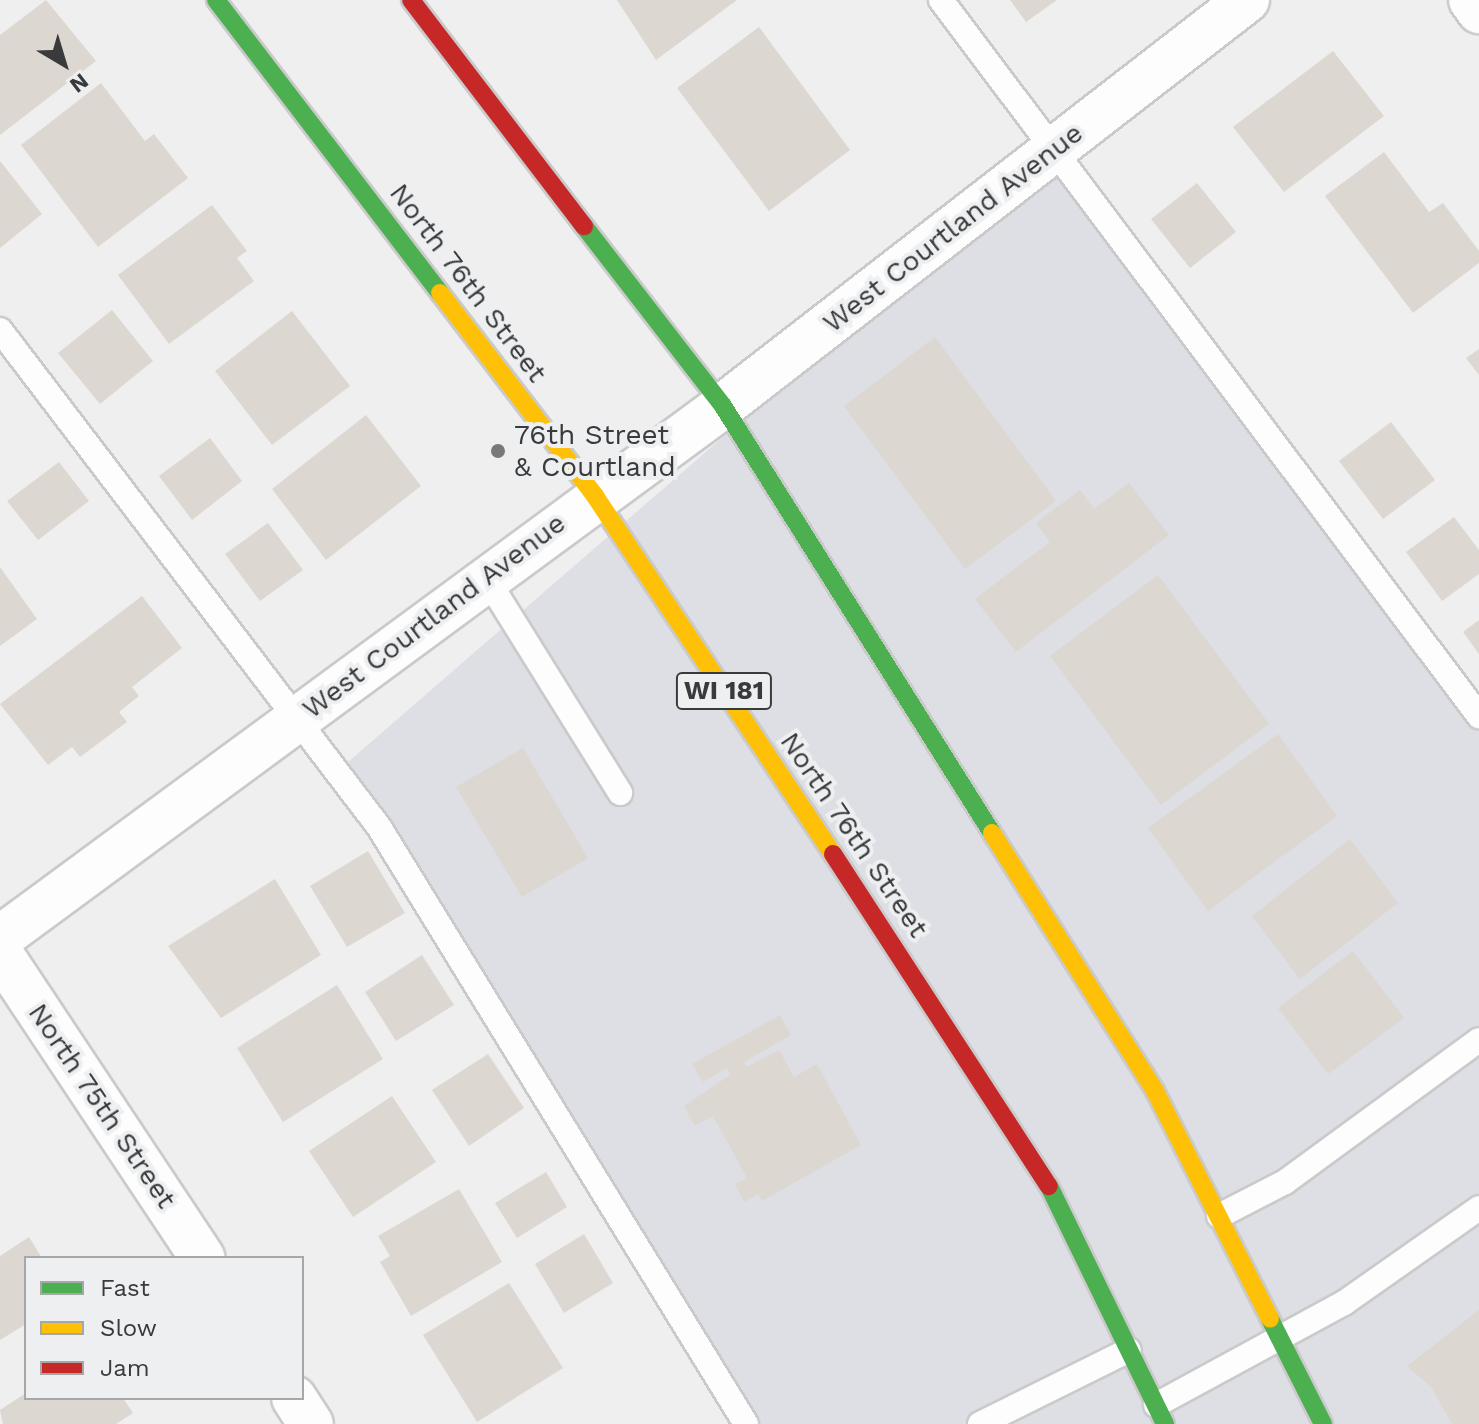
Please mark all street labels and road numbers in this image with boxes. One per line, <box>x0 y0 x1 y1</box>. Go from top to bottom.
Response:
street label: West Courtland Avenue <box>816 116 1090 340</box>
street label: North 76th Street <box>382 176 554 390</box>
street label: West Courtland Avenue <box>295 506 573 726</box>
road number: WI 181 <box>674 669 774 713</box>
street label: North 76th Street <box>773 726 935 944</box>
street label: North 75th Street <box>21 997 183 1215</box>

